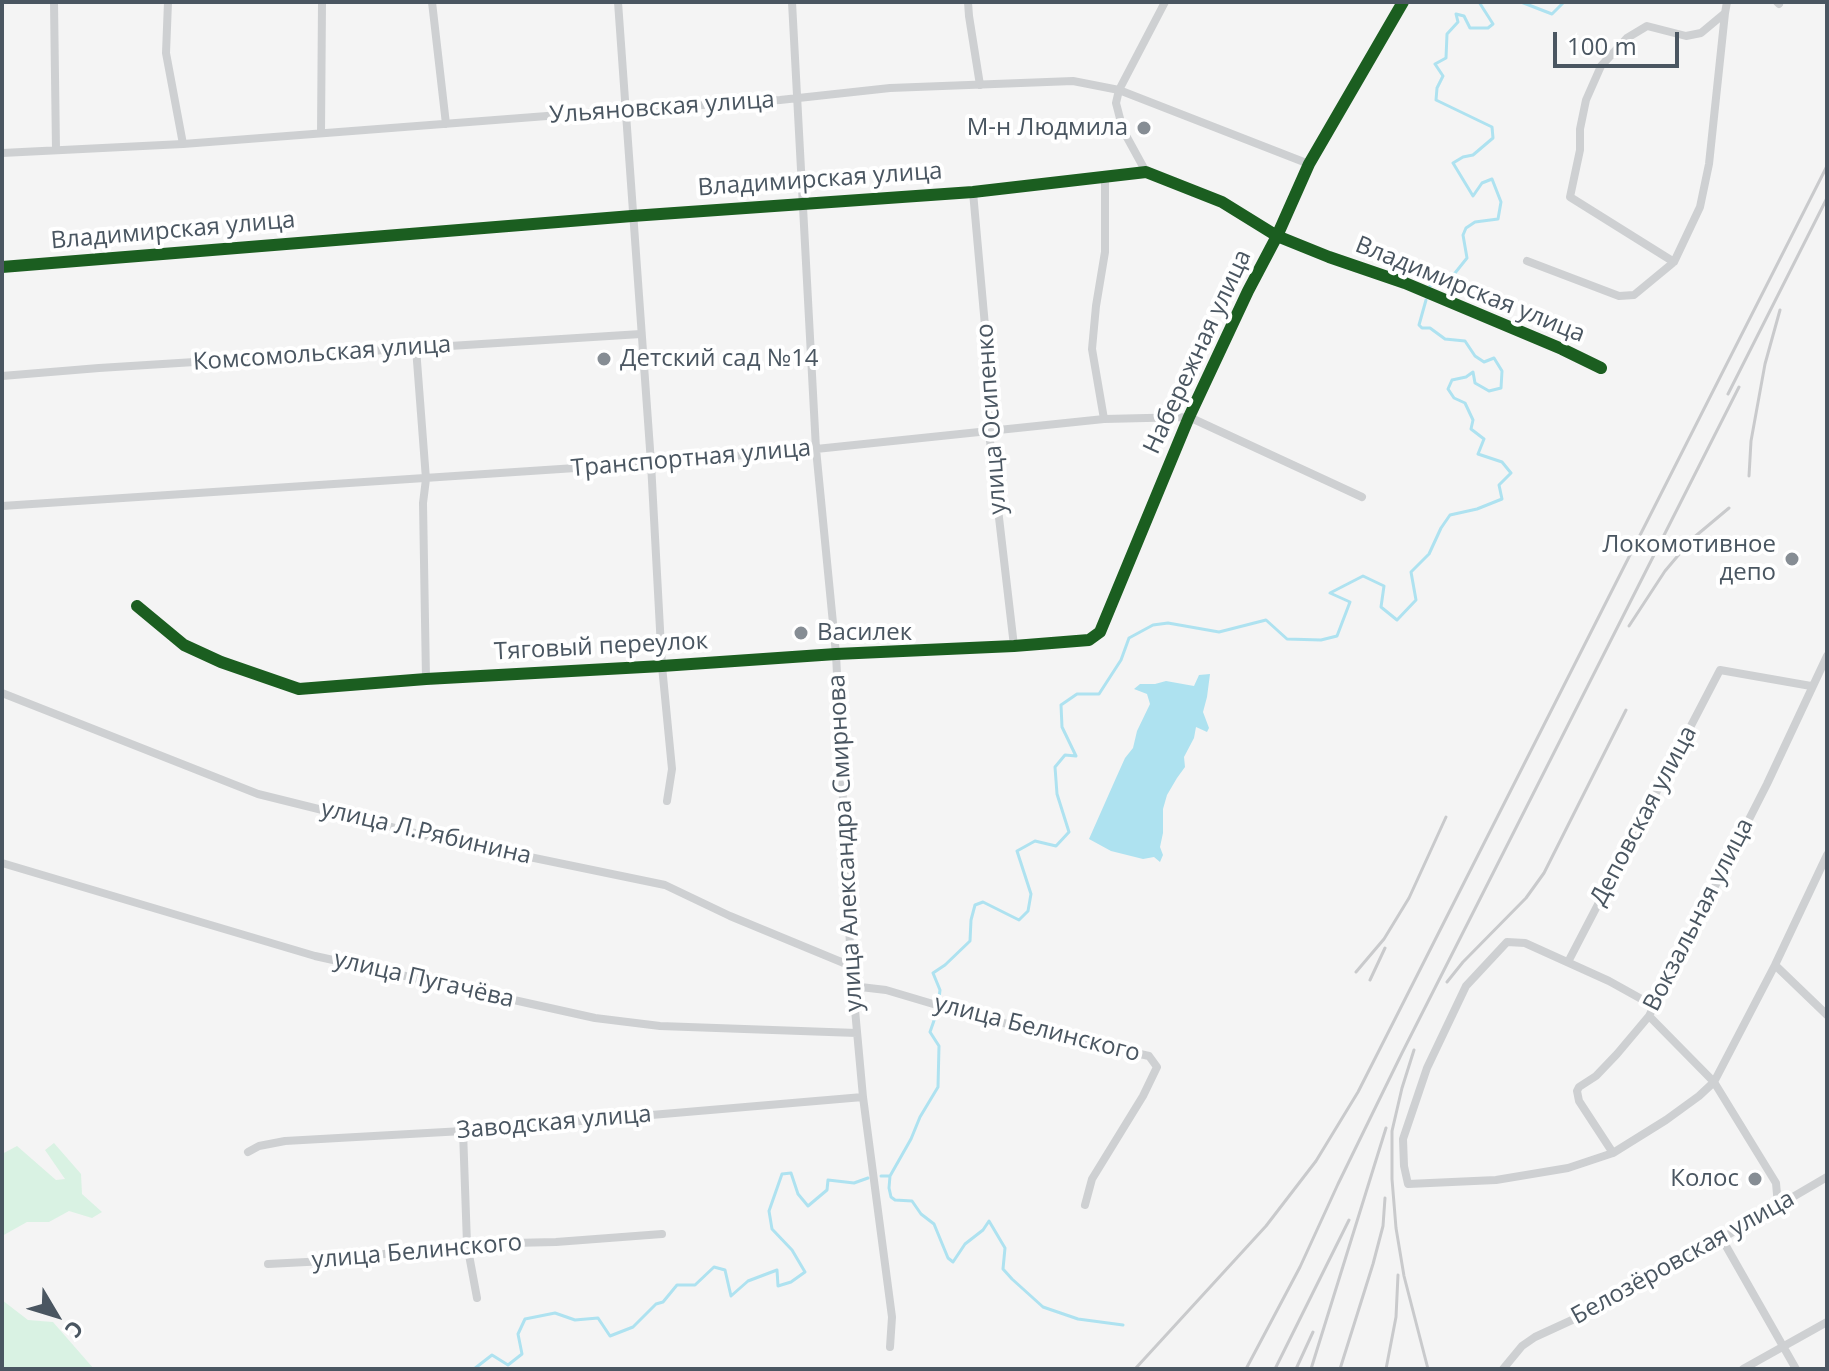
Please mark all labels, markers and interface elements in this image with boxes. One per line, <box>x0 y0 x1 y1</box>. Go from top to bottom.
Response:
scale bar <box>1557 16 1683 66</box>
text: 100 m <box>1567 29 1637 62</box>
street label: Ульяновская улица <box>549 86 775 130</box>
place label: М-н Людмила <box>967 114 1128 142</box>
marker: М-н Людмила <box>1135 119 1153 137</box>
street label: Владимирская улица <box>697 157 943 203</box>
street label: Владимирская улица <box>50 206 296 256</box>
street label: Владимирская улица <box>1351 231 1589 349</box>
street label: Набережная улица <box>1138 245 1258 459</box>
street label: улица Осипенко <box>971 323 1013 515</box>
street label: Комсомольская улица <box>192 331 452 377</box>
place label: Детский сад №14 <box>620 345 819 373</box>
marker: Детский сад №14 <box>595 350 613 368</box>
street label: Транспортная улица <box>570 434 812 484</box>
place label: Локомотивное депо <box>1602 531 1776 587</box>
marker: Локомотивное депо <box>1783 550 1801 568</box>
place label: Василек <box>817 619 912 647</box>
marker: Василек <box>792 624 810 642</box>
street label: Тяговый переулок <box>493 627 709 667</box>
street label: улица Александра Смирнова <box>823 674 869 1012</box>
street label: Деповская улица <box>1585 721 1703 911</box>
street label: улица Л.Рябинина <box>318 795 534 871</box>
street label: Вокзальная улица <box>1638 814 1760 1016</box>
street label: улица Пугачёва <box>331 945 517 1015</box>
street label: улица Белинского <box>931 989 1143 1069</box>
street label: Заводская улица <box>455 1100 653 1146</box>
place label: Колос <box>1670 1165 1739 1193</box>
marker: Колос <box>1746 1170 1764 1188</box>
street label: Белозёровская улица <box>1566 1185 1800 1331</box>
street label: улица Белинского <box>311 1228 523 1276</box>
north arrow <box>16 1275 96 1355</box>
text: С <box>59 1315 91 1345</box>

